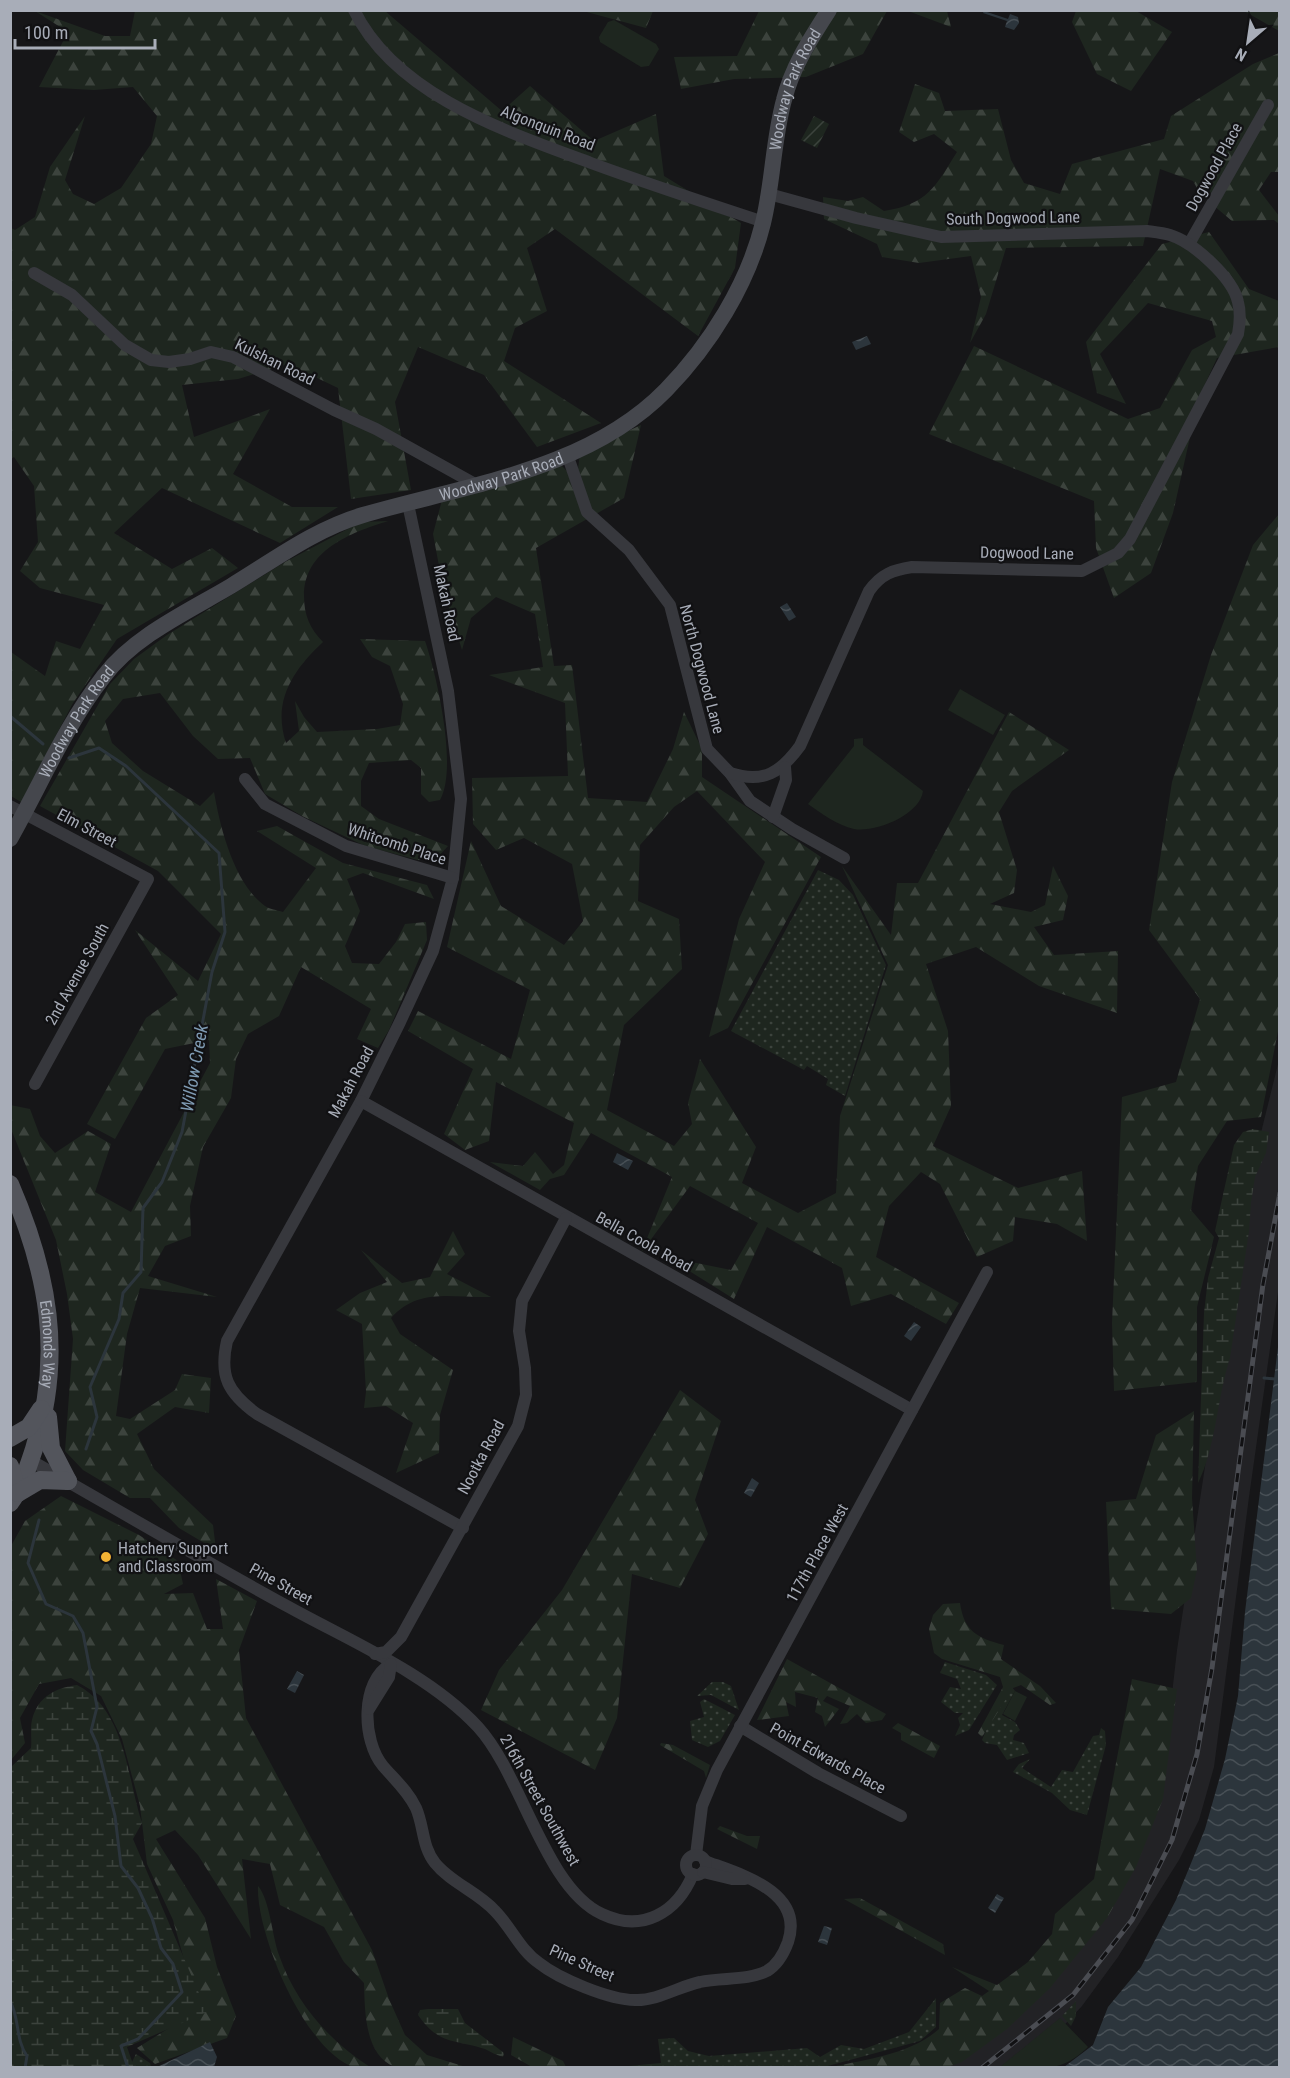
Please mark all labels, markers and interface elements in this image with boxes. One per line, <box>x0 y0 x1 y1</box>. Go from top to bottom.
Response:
scale bar <box>15 12 154 50</box>
north arrow <box>1218 12 1278 72</box>
text: 100 m <box>24 22 68 43</box>
street label: Woodway Park Road <box>765 25 824 151</box>
text: N <box>1232 44 1250 65</box>
street label: Algonquin Road <box>498 101 598 155</box>
street label: Dogwood Place <box>1182 119 1246 215</box>
street label: South Dogwood Lane <box>946 207 1080 229</box>
street label: Kulshan Road <box>232 335 318 389</box>
street label: Woodway Park Road <box>437 448 566 504</box>
street label: Dogwood Lane <box>980 543 1074 563</box>
street label: Makah Road <box>430 563 464 643</box>
street label: North Dogwood Lane <box>676 602 728 736</box>
street label: Woodway Park Road <box>35 661 118 781</box>
street label: Elm Street <box>54 804 120 852</box>
street label: Whitcomb Place <box>345 819 449 869</box>
street label: 2nd Avenue South <box>41 920 113 1028</box>
water label: Willow Creek <box>176 1021 212 1114</box>
street label: Makah Road <box>324 1043 378 1121</box>
street label: Bella Coola Road <box>593 1208 695 1276</box>
street label: Edmonds Way <box>36 1299 59 1390</box>
street label: Nootka Road <box>454 1417 508 1497</box>
street label: 117th Place West <box>782 1500 852 1606</box>
place label: Hatchery Support and Classroom <box>118 1539 228 1576</box>
marker: Hatchery Support and Classroom <box>99 1550 113 1564</box>
street label: Pine Street <box>246 1559 316 1609</box>
street label: Point Edwards Place <box>767 1718 889 1798</box>
street label: 216th Street Southwest <box>496 1731 584 1869</box>
street label: Pine Street <box>547 1940 618 1986</box>

